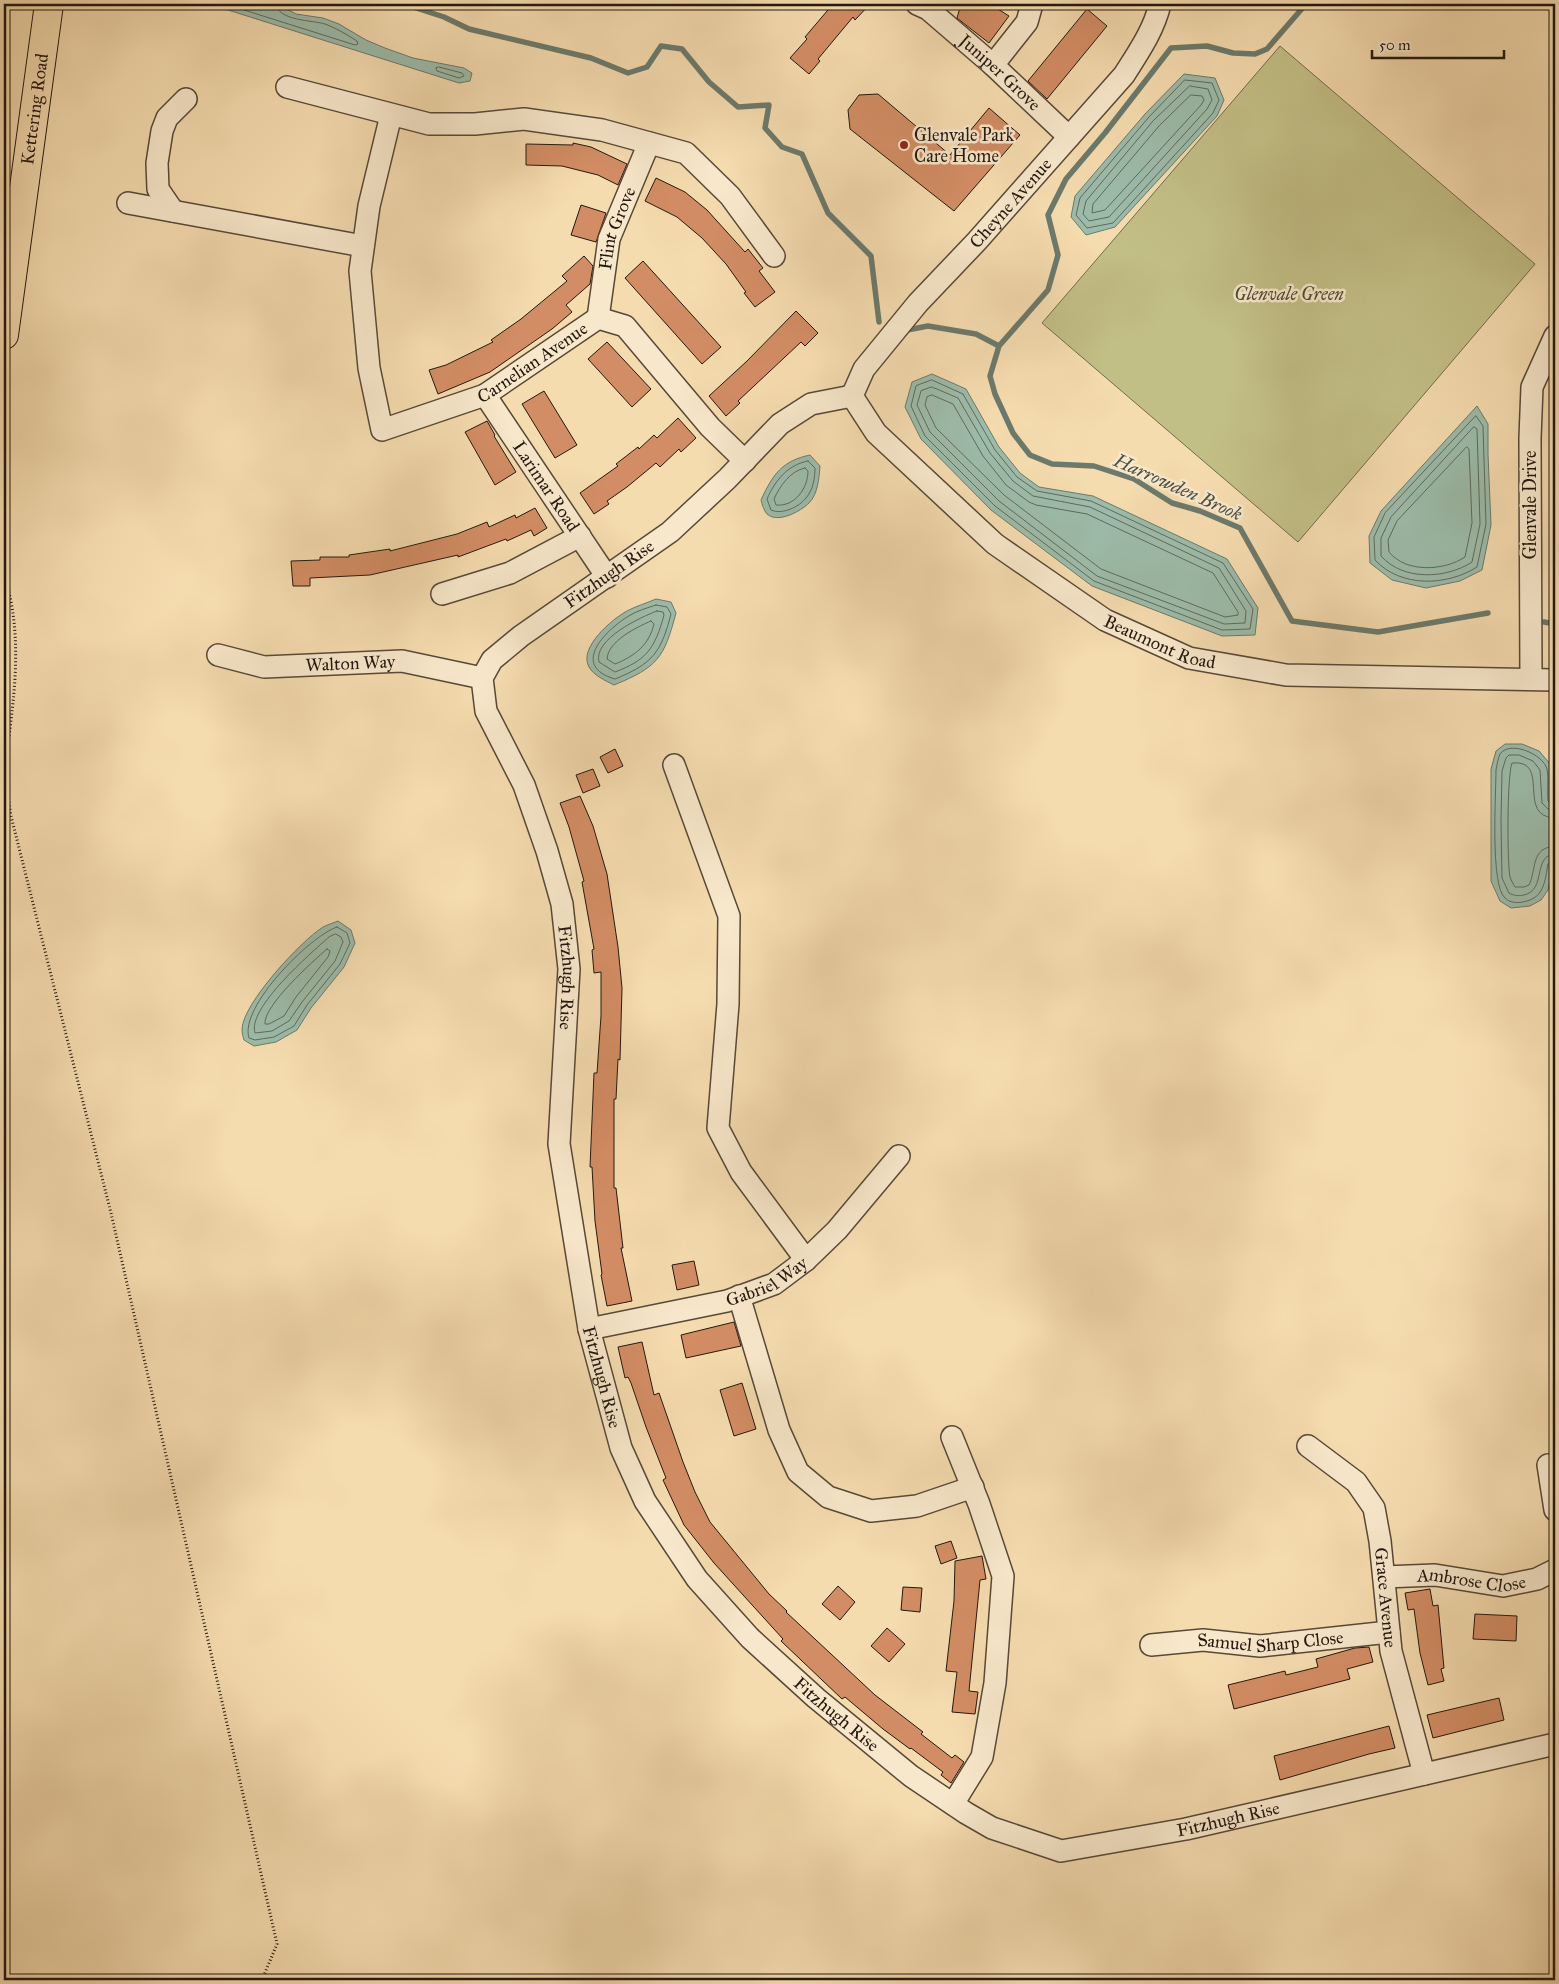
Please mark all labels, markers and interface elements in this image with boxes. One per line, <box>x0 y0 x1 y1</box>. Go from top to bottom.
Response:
street label: Juniper Grove <box>952 28 1045 115</box>
scale bar <box>1372 28 1504 60</box>
text: 50 m <box>1379 36 1411 54</box>
street label: Kettering Road <box>16 52 53 166</box>
place label: Glenvale Park Care Home <box>914 124 1014 167</box>
marker: Glenvale Park Care Home <box>898 139 910 151</box>
street label: Cheyne Avenue <box>965 153 1056 253</box>
street label: Flint Grove <box>594 184 640 271</box>
park label: Glenvale Green <box>1234 283 1344 305</box>
street label: Carnelian Avenue <box>475 317 592 408</box>
street label: Larimar Road <box>508 437 584 536</box>
water label: Harrowden Brook <box>1109 448 1246 526</box>
street label: Glenvale Drive <box>1519 451 1541 559</box>
street label: Fitzhugh Rise <box>560 535 659 614</box>
street label: Beaumont Road <box>1100 610 1217 673</box>
street label: Walton Way <box>305 650 396 676</box>
street label: Fitzhugh Rise <box>553 924 580 1030</box>
street label: Gabriel Way <box>723 1252 812 1312</box>
street label: Fitzhugh Rise <box>578 1324 626 1430</box>
street label: Grace Avenue <box>1370 1546 1402 1649</box>
street label: Ambrose Close <box>1416 1563 1528 1597</box>
street label: Samuel Sharp Close <box>1196 1626 1345 1657</box>
street label: Fitzhugh Rise <box>789 1672 884 1756</box>
street label: Fitzhugh Rise <box>1175 1797 1282 1841</box>

